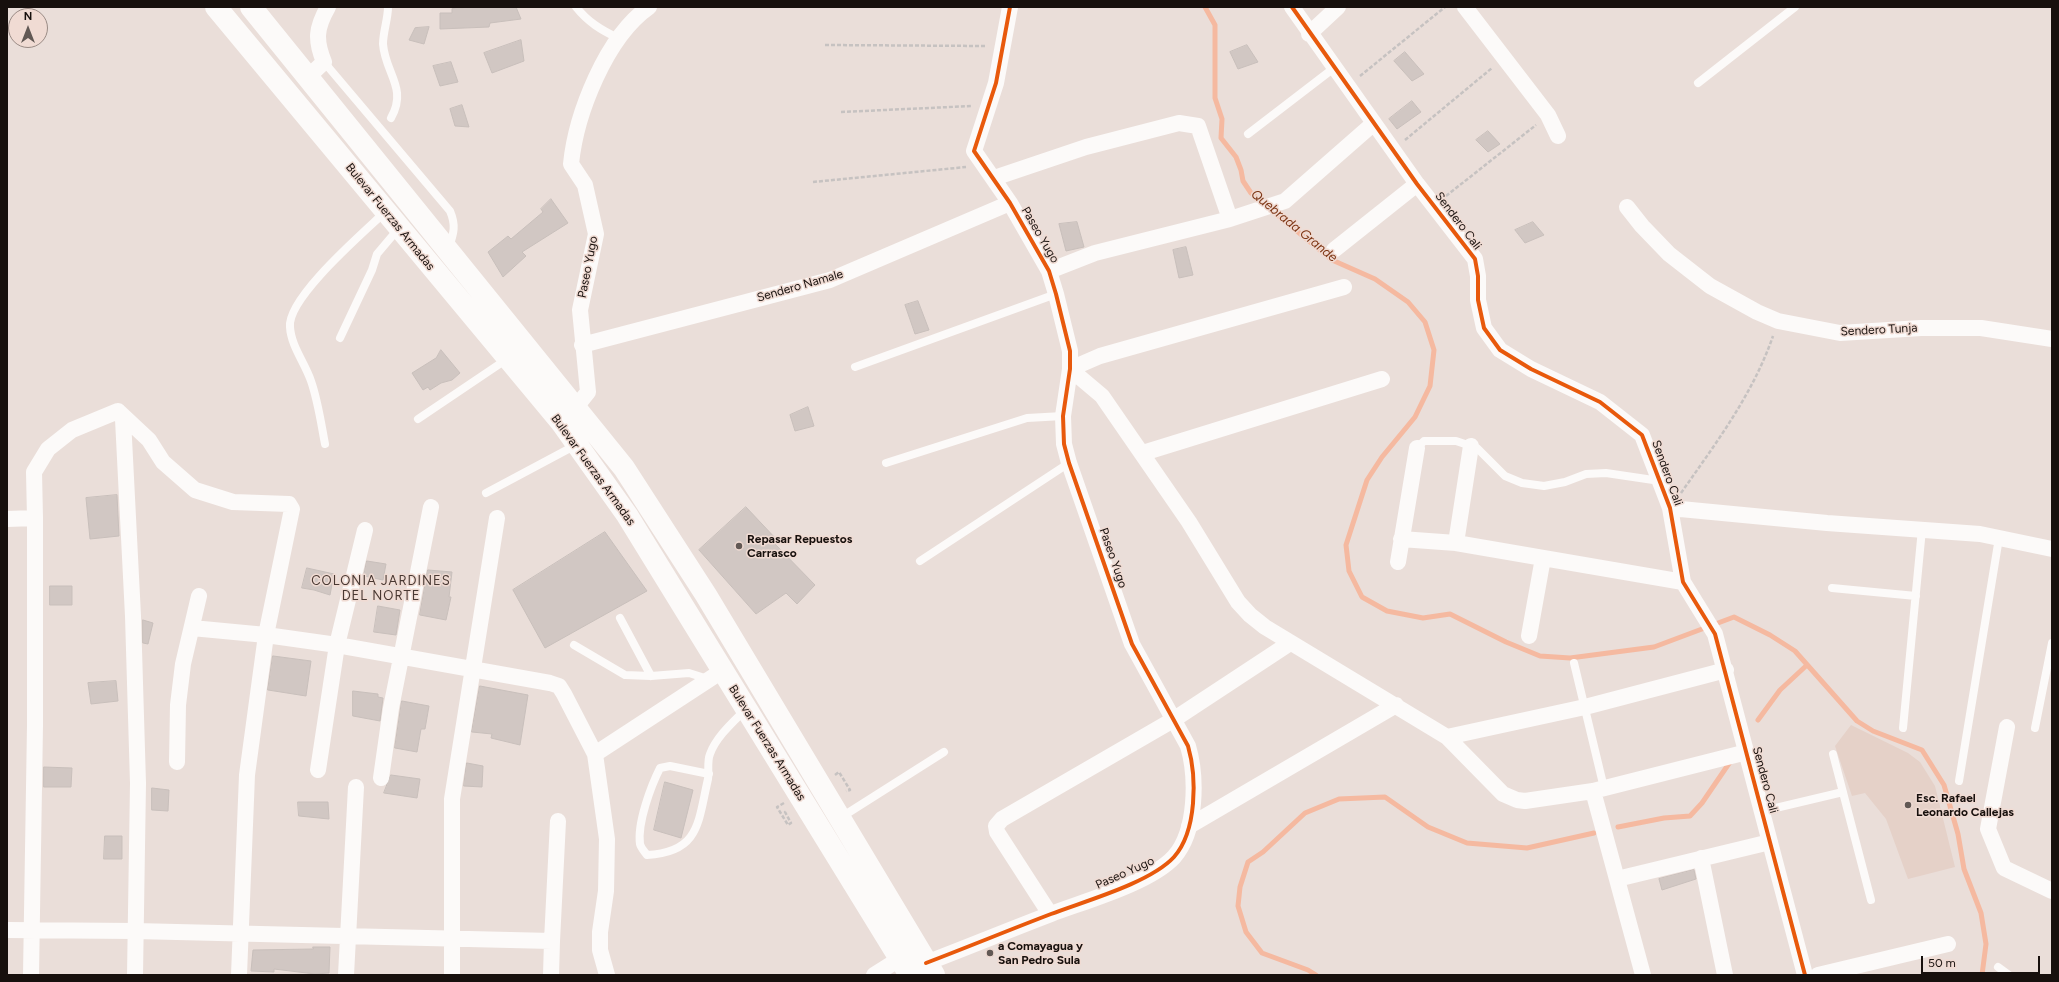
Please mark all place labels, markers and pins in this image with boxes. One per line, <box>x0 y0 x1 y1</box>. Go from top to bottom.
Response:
place label: Repasar Repuestos Carrasco <box>747 532 852 560</box>
marker: Repasar Repuestos Carrasco <box>734 541 744 551</box>
place label: Esc. Rafael Leonardo Callejas <box>1916 791 2014 819</box>
marker: Esc. Rafael Leonardo Callejas <box>1903 800 1913 810</box>
place label: a Comayagua y San Pedro Sula <box>998 939 1083 967</box>
marker: a Comayagua y San Pedro Sula <box>985 948 995 958</box>

